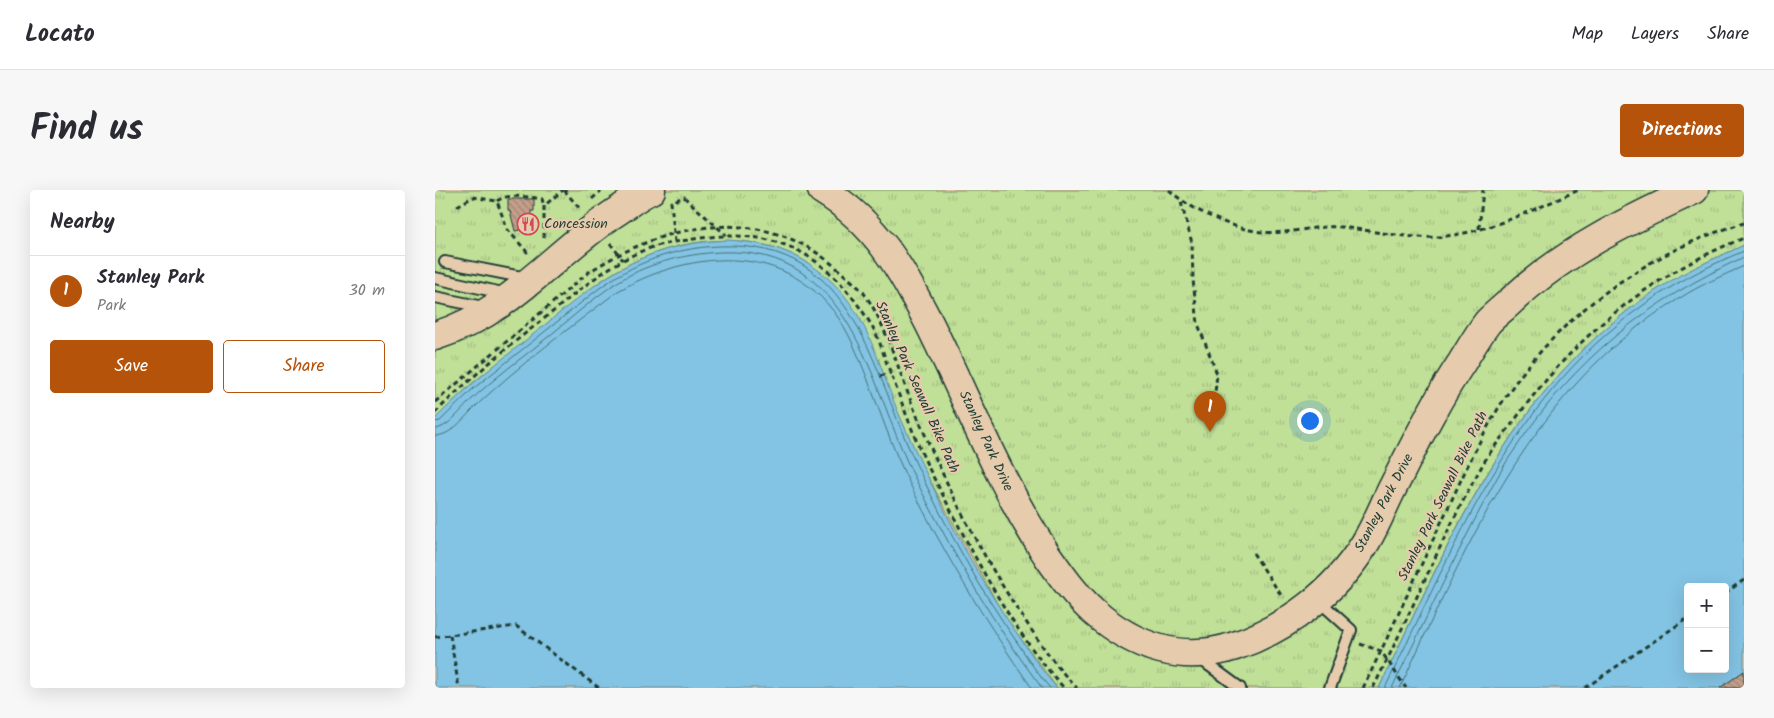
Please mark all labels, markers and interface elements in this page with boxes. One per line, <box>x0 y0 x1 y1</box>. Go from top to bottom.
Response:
text: Locato <box>25 15 95 54</box>
text: Map <box>1572 20 1603 49</box>
text: Layers <box>1631 20 1679 49</box>
text: Share <box>1707 20 1749 49</box>
text: Find us <box>30 102 143 158</box>
button: Directions <box>1620 104 1744 157</box>
text: Nearby <box>50 206 115 239</box>
restaurant icon: Concession <box>516 212 540 236</box>
place label: Concession <box>544 213 608 235</box>
text: Stanley Park <box>97 263 204 293</box>
text: 1 <box>64 278 68 303</box>
text: 30 m <box>349 278 385 303</box>
text: Park <box>97 293 126 318</box>
street label: Stanley Park Seawall Bike Path <box>869 297 965 477</box>
button: Save <box>50 340 213 393</box>
button: Share <box>223 340 385 393</box>
street label: Stanley Park Drive <box>953 387 1019 496</box>
pin: 1 <box>1194 391 1226 432</box>
street label: Stanley Park Seawall Bike Path <box>1392 407 1494 585</box>
your location <box>1297 408 1323 434</box>
street label: Stanley Park Drive <box>1349 449 1420 556</box>
map controls <box>1684 583 1729 673</box>
button: + <box>1684 583 1729 628</box>
button: − <box>1684 628 1729 673</box>

